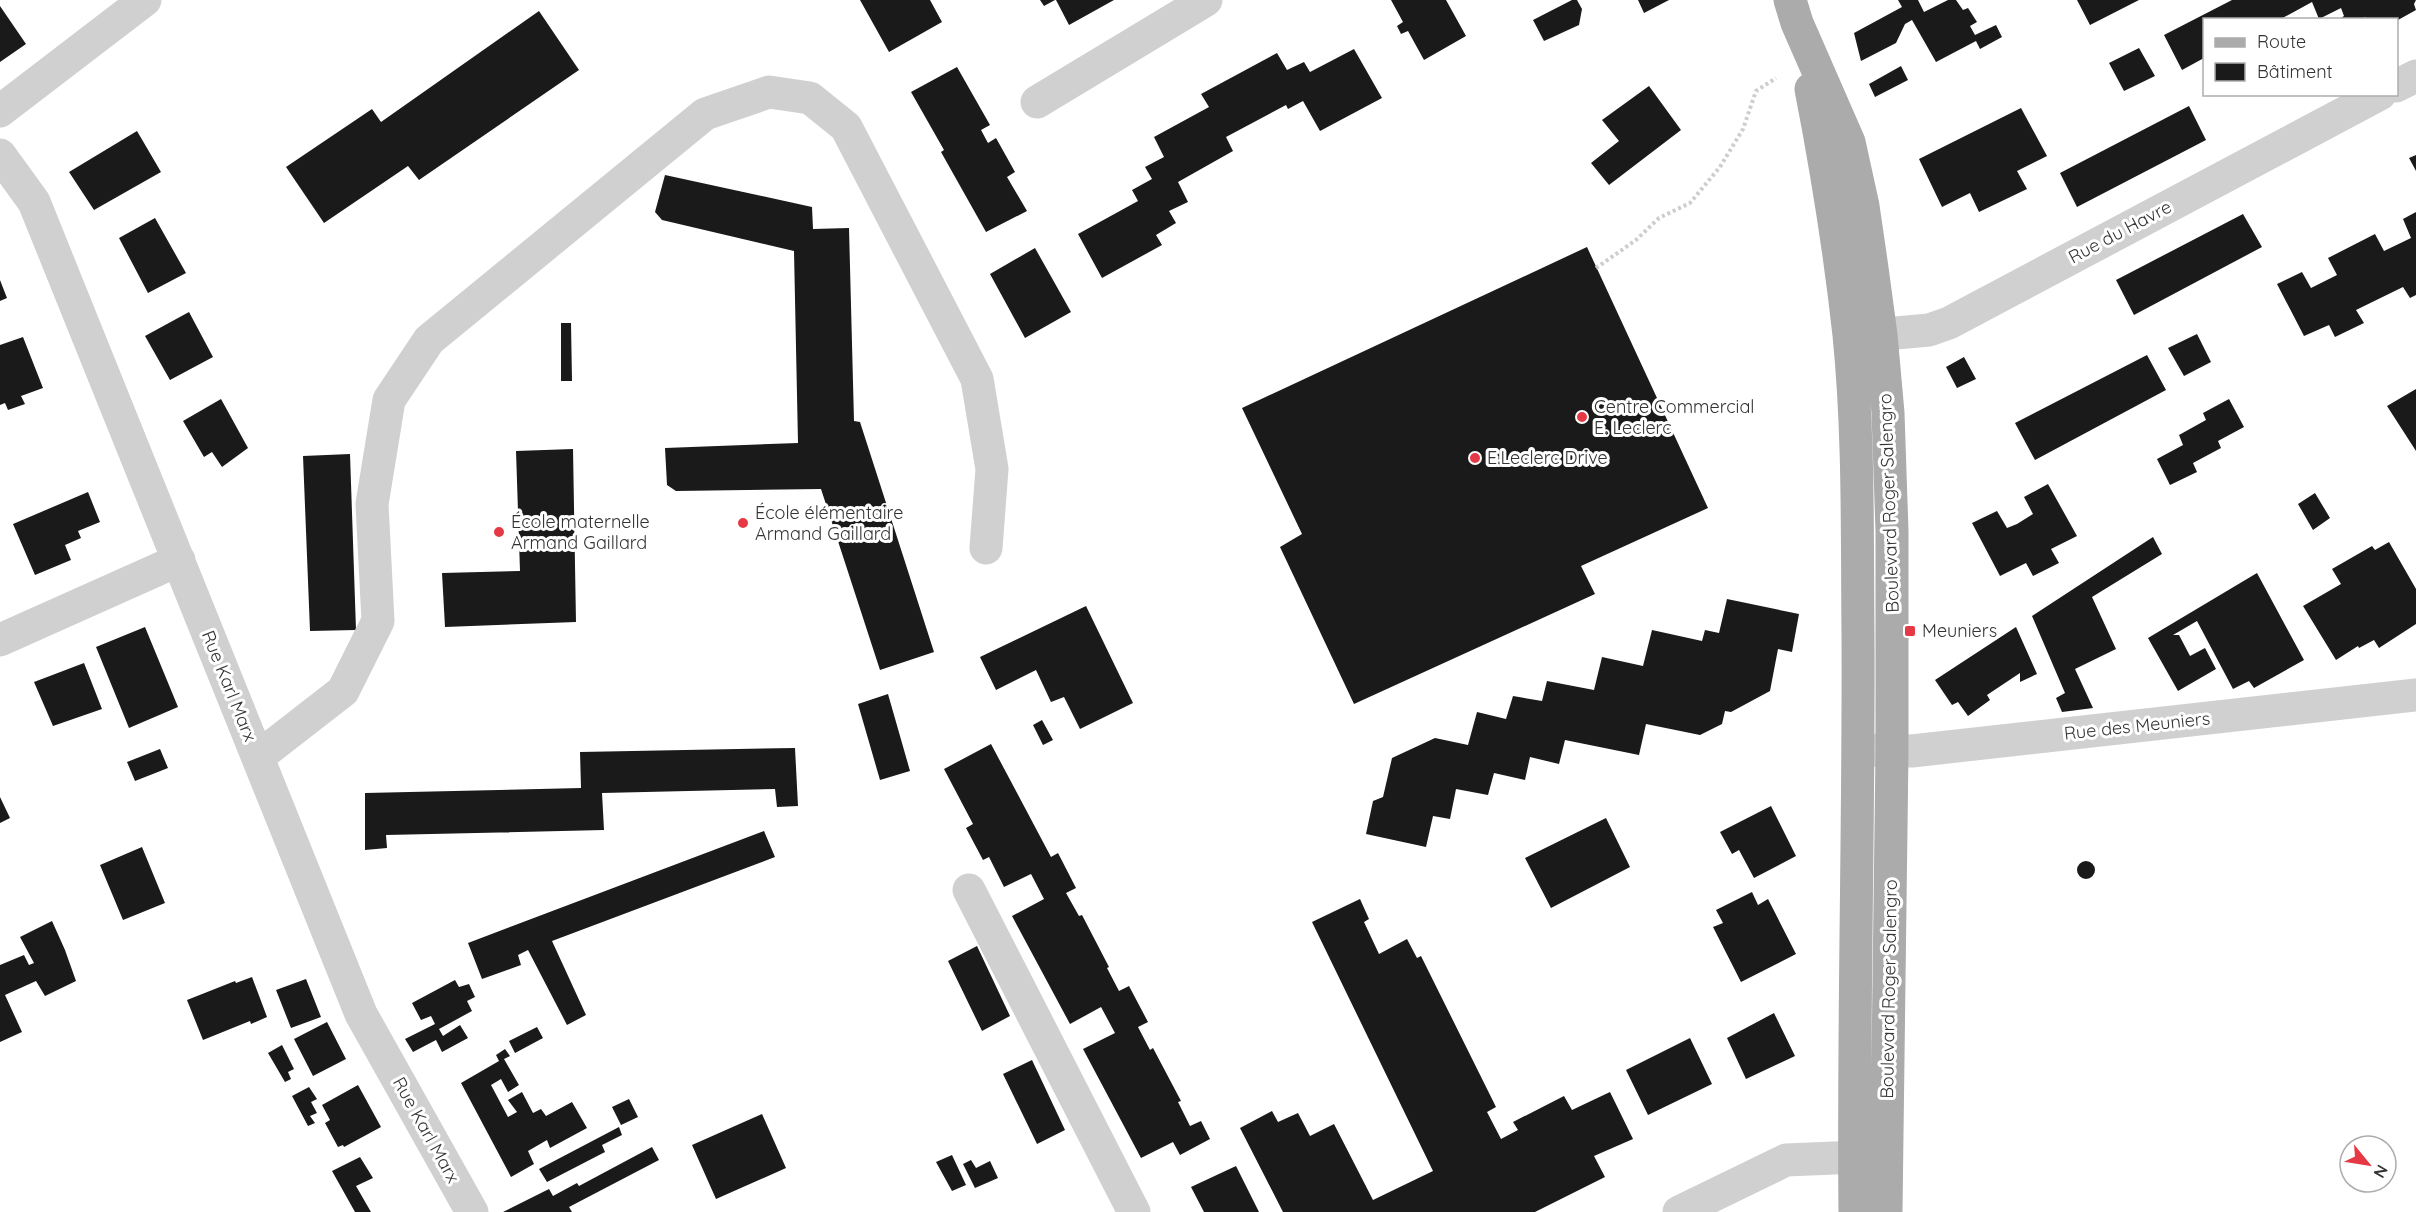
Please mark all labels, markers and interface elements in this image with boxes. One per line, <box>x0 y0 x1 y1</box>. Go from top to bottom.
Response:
legend <box>2203 18 2398 96</box>
text: Route <box>2257 30 2306 53</box>
text: Bâtiment <box>2257 60 2333 83</box>
street label: Rue du Havre <box>2064 195 2175 268</box>
street label: Boulevard Roger Salengro <box>1873 393 1904 613</box>
place label: Centre Commercial E. Leclerc <box>1594 395 1754 439</box>
marker: Centre Commercial E. Leclerc <box>1575 410 1589 424</box>
place label: E.Leclerc Drive <box>1487 446 1608 469</box>
marker: E.Leclerc Drive <box>1468 451 1482 465</box>
place label: École élémentaire Armand Gaillard <box>755 501 903 545</box>
place label: École maternelle Armand Gaillard <box>511 510 650 554</box>
marker: École élémentaire Armand Gaillard <box>736 516 750 530</box>
marker: École maternelle Armand Gaillard <box>492 525 506 539</box>
place label: Meuniers <box>1922 619 1997 642</box>
marker: Meuniers <box>1903 624 1917 638</box>
street label: Rue Karl Marx <box>197 627 262 745</box>
street label: Rue des Meuniers <box>2063 706 2211 745</box>
street label: Boulevard Roger Salengro <box>1875 879 1902 1099</box>
street label: Rue Karl Marx <box>388 1073 465 1187</box>
north arrow <box>2338 1134 2398 1194</box>
text: N <box>2369 1161 2393 1182</box>

